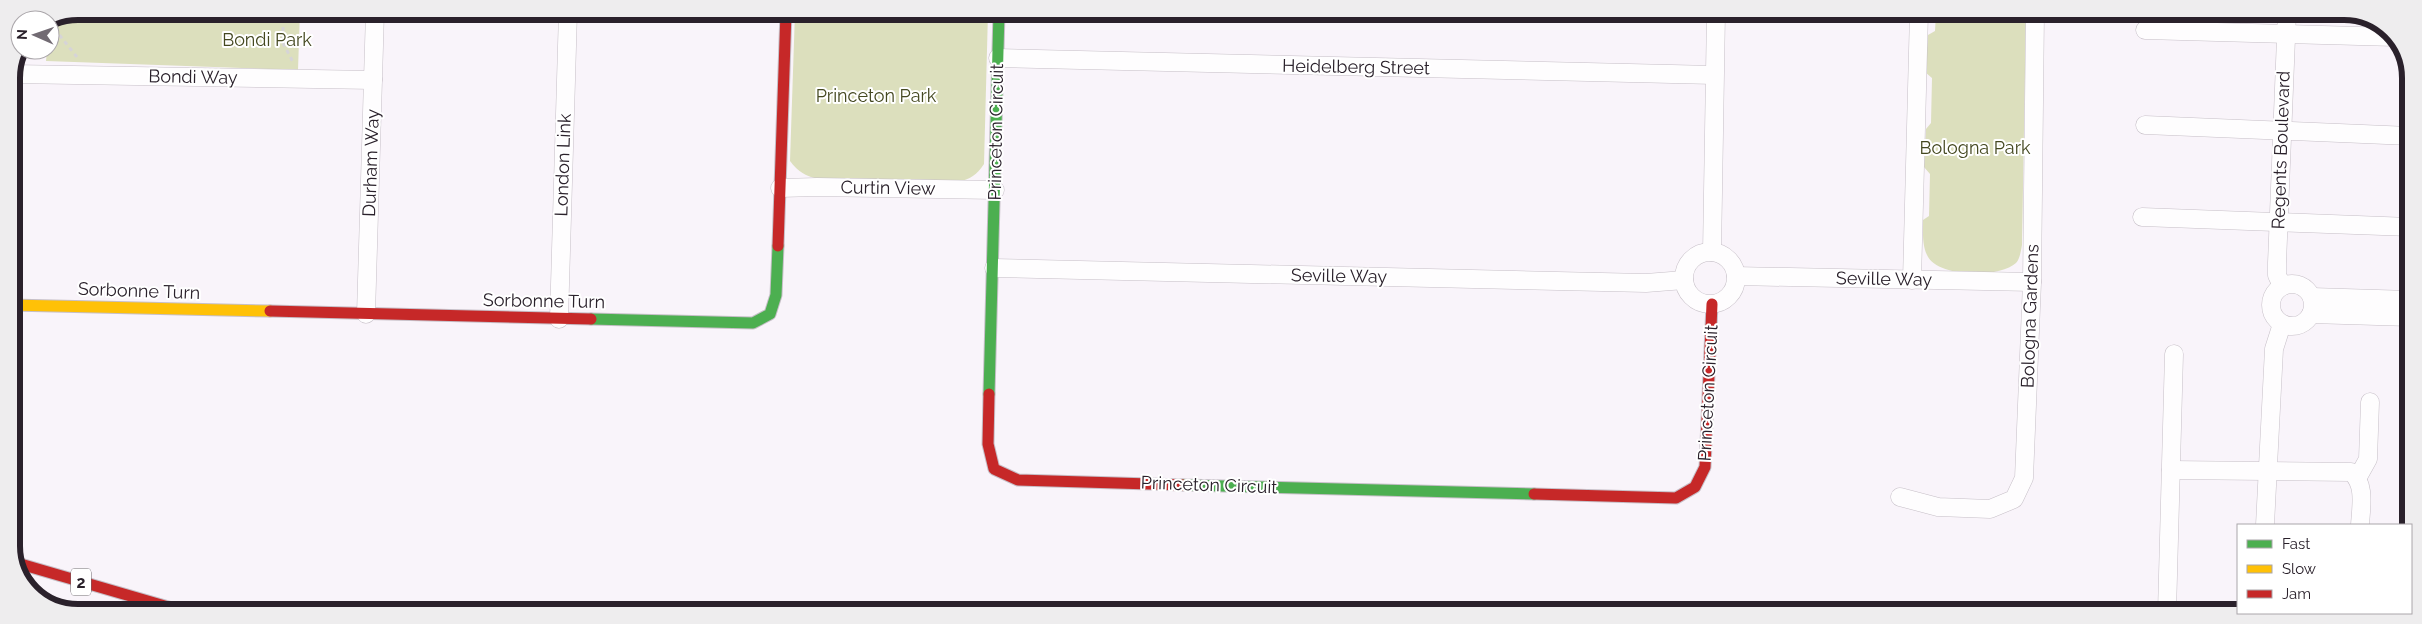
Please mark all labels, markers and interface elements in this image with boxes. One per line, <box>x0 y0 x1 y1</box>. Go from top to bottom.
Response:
north arrow <box>10 10 60 60</box>
text: N <box>14 29 30 40</box>
park label: Bondi Park <box>222 29 312 50</box>
street label: Heidelberg Street <box>1282 55 1430 78</box>
street label: Princeton Circuit <box>984 63 1007 201</box>
street label: Bondi Way <box>148 65 238 88</box>
street label: Regents Boulevard <box>2267 70 2294 230</box>
park label: Princeton Park <box>816 85 937 106</box>
street label: Durham Way <box>358 108 383 217</box>
street label: London Link <box>550 113 575 217</box>
park label: Bologna Park <box>1919 137 2031 158</box>
street label: Curtin View <box>840 176 936 199</box>
street label: Bologna Gardens <box>2016 243 2043 388</box>
street label: Seville Way <box>1291 264 1388 287</box>
street label: Seville Way <box>1836 267 1933 290</box>
street label: Sorbonne Turn <box>78 278 201 303</box>
street label: Sorbonne Turn <box>483 289 605 312</box>
street label: Princeton Circuit <box>1693 324 1722 462</box>
street label: Princeton Circuit <box>1140 472 1278 497</box>
legend <box>2237 524 2412 614</box>
text: Fast <box>2282 535 2310 553</box>
text: Slow <box>2282 560 2316 578</box>
road number: 2 <box>71 568 91 596</box>
text: Jam <box>2282 585 2311 603</box>

